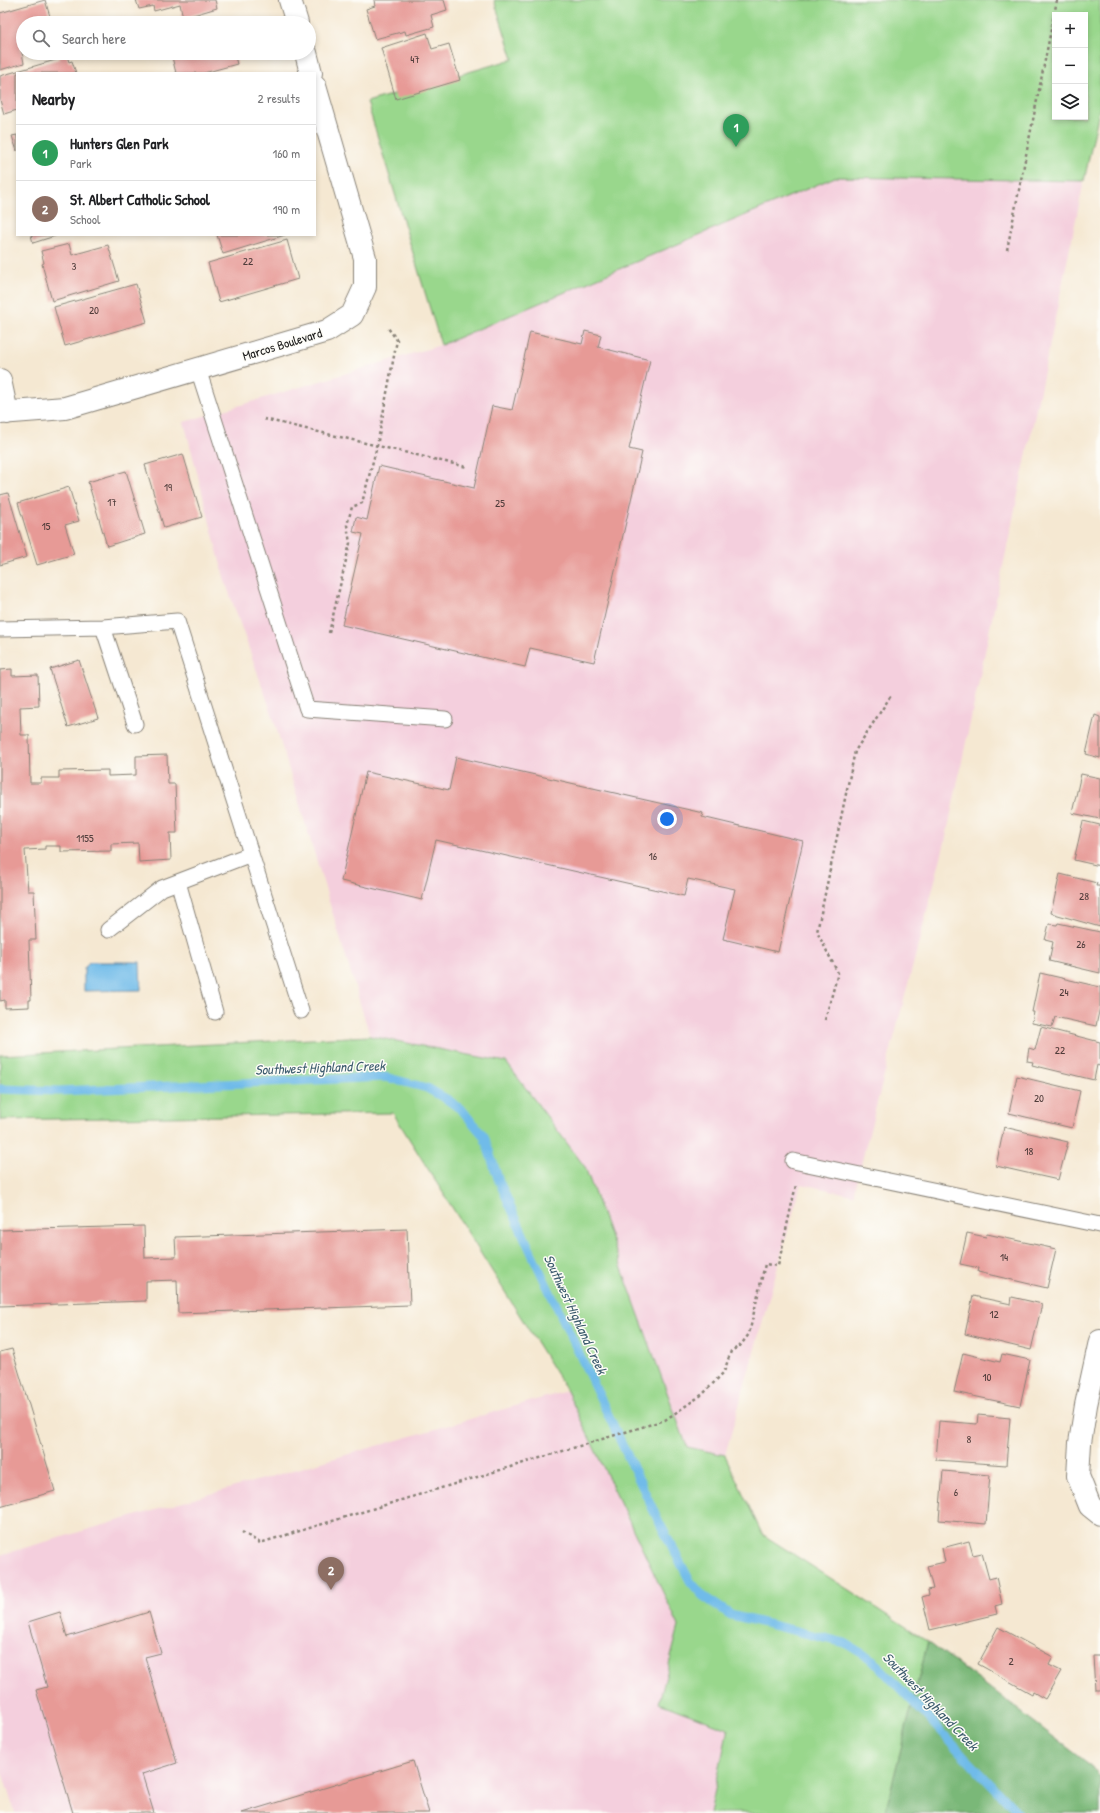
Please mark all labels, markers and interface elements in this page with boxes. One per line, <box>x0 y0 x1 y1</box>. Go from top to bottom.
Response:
map controls <box>1052 12 1088 120</box>
button: + <box>1052 12 1088 48</box>
search box <box>16 16 316 60</box>
icon: search <box>30 27 52 49</box>
text: Search here <box>62 28 126 49</box>
button: − <box>1052 48 1088 84</box>
house number: 47 <box>410 52 420 66</box>
button: layers <box>1052 84 1088 120</box>
text: Nearby <box>32 87 75 110</box>
text: 2 results <box>258 89 300 107</box>
pin: 1 <box>723 114 749 147</box>
text: Hunters Glen Park <box>70 133 168 154</box>
text: 1 <box>43 144 47 162</box>
text: 160 m <box>272 144 300 162</box>
text: Park <box>70 154 92 172</box>
text: St. Albert Catholic School <box>70 189 210 210</box>
text: 2 <box>42 200 48 218</box>
text: 190 m <box>273 200 300 218</box>
text: School <box>70 210 100 228</box>
house number: 22 <box>243 254 253 268</box>
house number: 3 <box>72 259 77 273</box>
house number: 20 <box>89 303 99 317</box>
street label: Marcos Boulevard <box>240 323 324 365</box>
house number: 19 <box>164 480 172 494</box>
house number: 17 <box>107 495 117 509</box>
house number: 25 <box>495 496 505 510</box>
house number: 15 <box>42 519 51 533</box>
your location <box>657 809 677 829</box>
house number: 1155 <box>76 831 94 845</box>
house number: 16 <box>649 849 658 863</box>
house number: 28 <box>1079 889 1089 903</box>
house number: 26 <box>1076 937 1086 951</box>
house number: 24 <box>1059 985 1069 999</box>
house number: 22 <box>1055 1043 1065 1057</box>
water label: Southwest Highland Creek <box>255 1055 386 1080</box>
house number: 20 <box>1034 1091 1044 1105</box>
house number: 18 <box>1025 1144 1034 1158</box>
house number: 14 <box>1000 1250 1008 1264</box>
water label: Southwest Highland Creek <box>539 1251 613 1378</box>
house number: 12 <box>989 1307 999 1321</box>
house number: 10 <box>983 1370 992 1384</box>
house number: 8 <box>967 1432 972 1446</box>
house number: 6 <box>954 1485 959 1499</box>
pin: 2 <box>318 1557 344 1590</box>
water label: Southwest Highland Creek <box>878 1648 984 1756</box>
house number: 2 <box>1008 1654 1014 1668</box>

